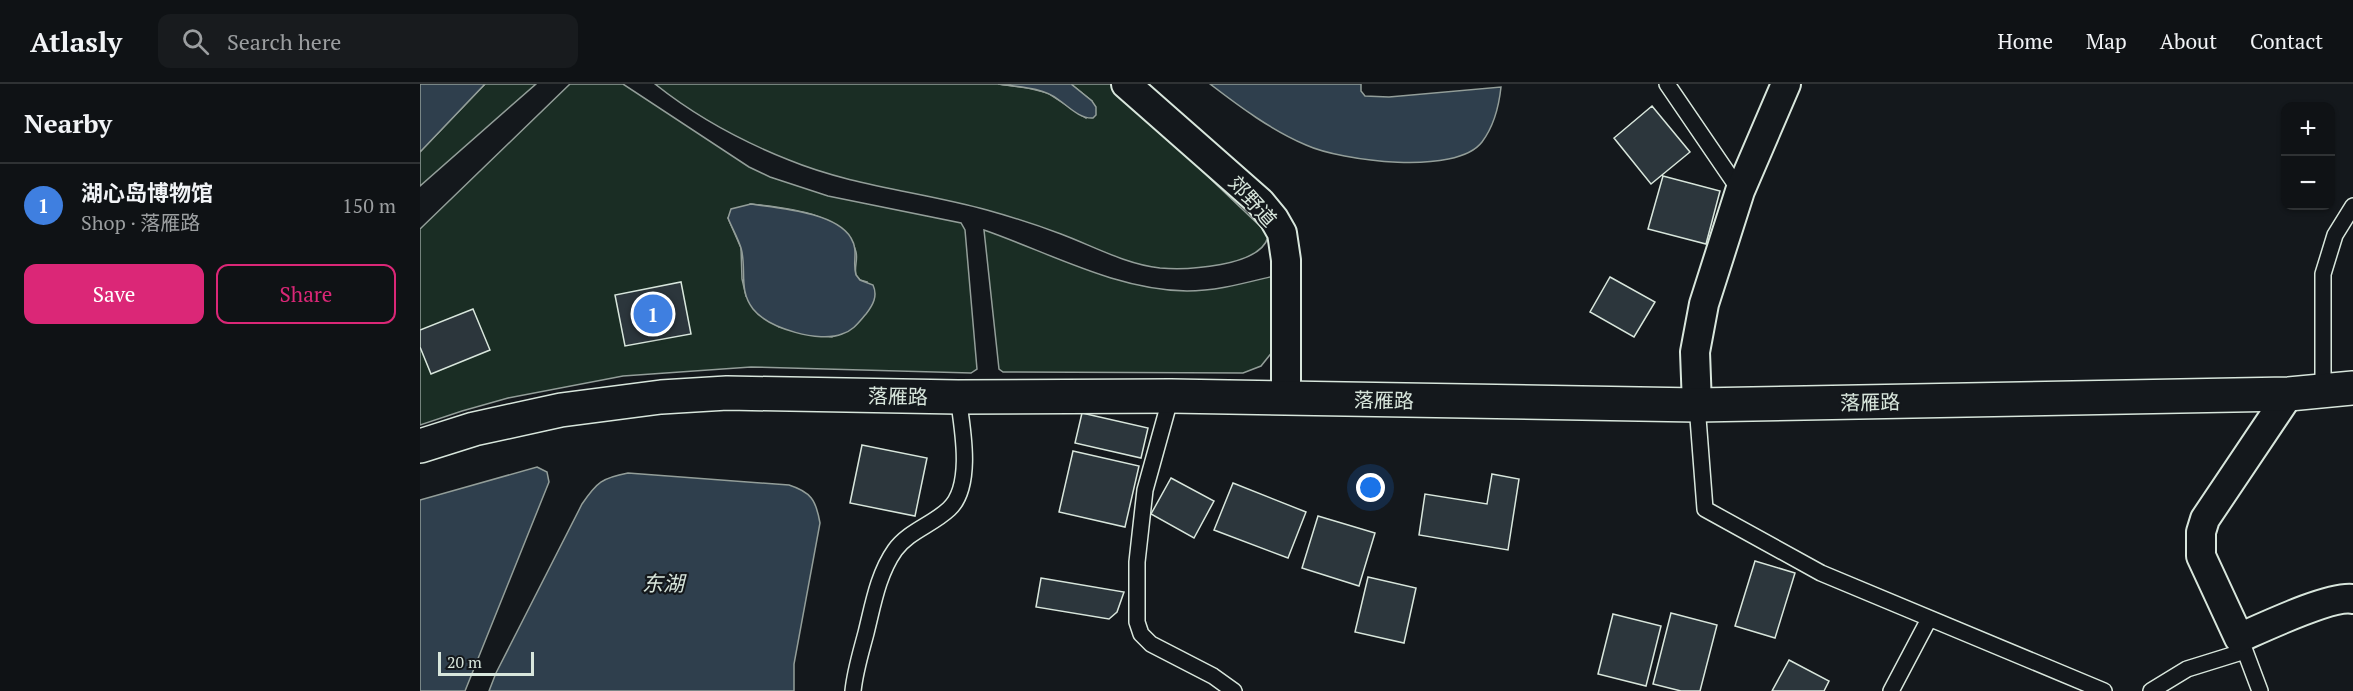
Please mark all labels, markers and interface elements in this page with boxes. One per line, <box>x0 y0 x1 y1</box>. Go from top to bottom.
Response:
search box <box>158 14 578 68</box>
text: Atlasly <box>30 23 122 60</box>
icon: search <box>179 25 212 58</box>
text: Search here <box>227 27 341 56</box>
text: Home <box>1997 27 2053 55</box>
text: Map <box>2086 27 2127 55</box>
text: About <box>2160 27 2217 55</box>
text: Contact <box>2250 27 2323 55</box>
map controls <box>2281 102 2335 210</box>
button: + <box>2281 102 2335 156</box>
text: Nearby <box>24 106 112 140</box>
button: − <box>2281 156 2335 210</box>
street label: 郊野道 <box>1223 170 1283 232</box>
text: 湖心岛博物馆 <box>81 178 213 207</box>
text: 1 <box>38 192 49 219</box>
text: 150 m <box>342 192 396 219</box>
text: Shop · 落雁路 <box>81 209 200 236</box>
button: Save <box>24 264 204 324</box>
button: Share <box>216 264 396 324</box>
pin: 1 <box>634 292 672 336</box>
street label: 落雁路 <box>868 382 928 410</box>
street label: 落雁路 <box>1354 386 1414 414</box>
street label: 落雁路 <box>1840 388 1900 416</box>
your location <box>1356 473 1385 502</box>
water label: 东湖 <box>642 569 687 597</box>
scale bar <box>438 649 534 676</box>
text: 20 m <box>447 651 482 673</box>

